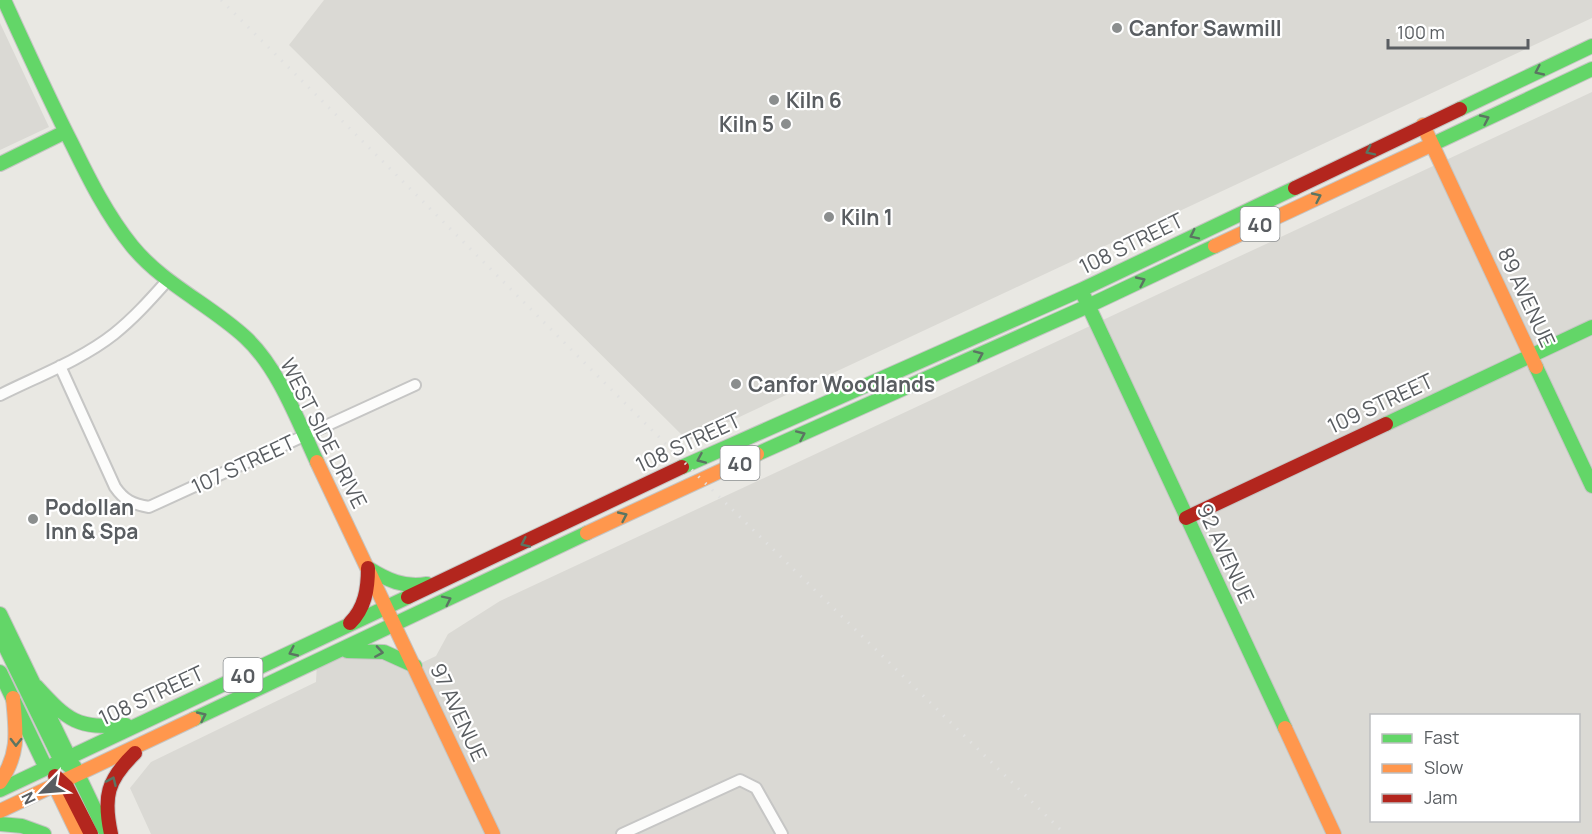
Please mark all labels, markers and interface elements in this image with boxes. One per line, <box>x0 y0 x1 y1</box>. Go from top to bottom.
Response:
scale bar <box>1388 12 1528 50</box>
place label: Canfor Sawmill <box>1129 14 1282 42</box>
text: 100 m <box>1397 20 1445 44</box>
marker: Canfor Sawmill <box>1110 21 1124 35</box>
one-way arrow <box>1535 63 1546 75</box>
place label: Kiln 6 <box>786 86 842 114</box>
marker: Kiln 6 <box>767 93 781 107</box>
place label: Kiln 5 <box>719 110 774 138</box>
one-way arrow <box>1478 114 1489 126</box>
marker: Kiln 5 <box>779 117 793 131</box>
one-way arrow <box>1365 143 1376 155</box>
one-way arrow <box>1311 193 1322 205</box>
place label: Kiln 1 <box>841 203 893 231</box>
street label: 108 STREET <box>1074 206 1188 280</box>
road number: 40 <box>1240 207 1280 241</box>
marker: Kiln 1 <box>822 210 836 224</box>
one-way arrow <box>1190 228 1201 240</box>
street label: 89 AVENUE <box>1492 243 1562 351</box>
one-way arrow <box>1134 276 1145 288</box>
one-way arrow <box>972 350 983 362</box>
street label: WEST SIDE DRIVE <box>274 353 374 513</box>
street label: 109 STREET <box>1323 366 1438 440</box>
place label: Canfor Woodlands <box>748 370 935 398</box>
marker: Canfor Woodlands <box>729 377 743 391</box>
street label: 108 STREET <box>631 405 745 478</box>
street label: 107 STREET <box>187 428 300 500</box>
one-way arrow <box>795 431 806 443</box>
road number: 40 <box>720 446 760 480</box>
one-way arrow <box>696 451 707 463</box>
place label: Podollan Inn & Spa <box>45 493 138 545</box>
street label: 92 AVENUE <box>1191 499 1261 607</box>
one-way arrow <box>617 511 628 523</box>
marker: Podollan Inn & Spa <box>26 512 40 526</box>
one-way arrow <box>521 535 532 547</box>
one-way arrow <box>441 595 452 607</box>
one-way arrow <box>288 644 299 656</box>
one-way arrow <box>374 645 384 657</box>
street label: 108 STREET <box>94 658 208 731</box>
road number: 40 <box>224 658 262 692</box>
street label: 97 AVENUE <box>424 658 494 766</box>
one-way arrow <box>195 711 206 723</box>
legend <box>1370 714 1580 822</box>
text: Fast <box>1424 725 1459 749</box>
one-way arrow <box>9 738 22 747</box>
text: Slow <box>1424 755 1464 779</box>
north arrow <box>12 762 72 822</box>
one-way arrow <box>105 776 117 787</box>
text: Jam <box>1424 785 1458 809</box>
text: N <box>16 788 41 808</box>

